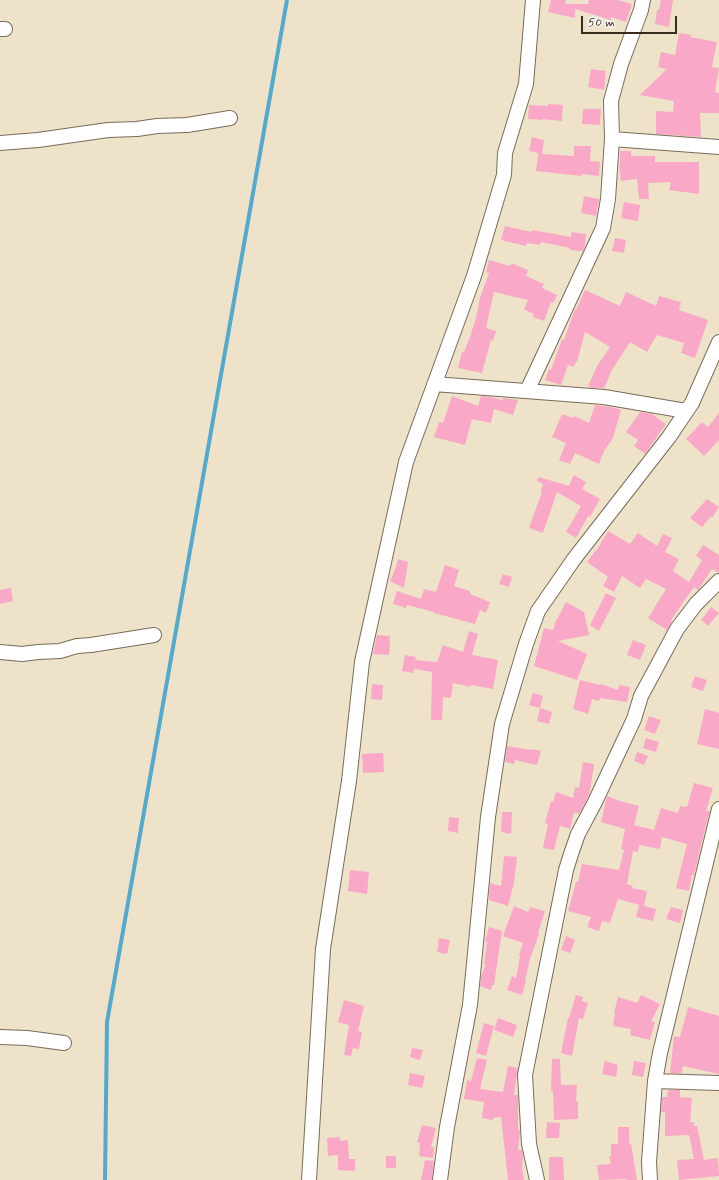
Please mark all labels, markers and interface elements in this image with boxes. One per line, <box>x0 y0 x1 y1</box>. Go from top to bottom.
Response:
scale bar <box>583 8 679 34</box>
text: 50 m <box>588 15 615 31</box>

